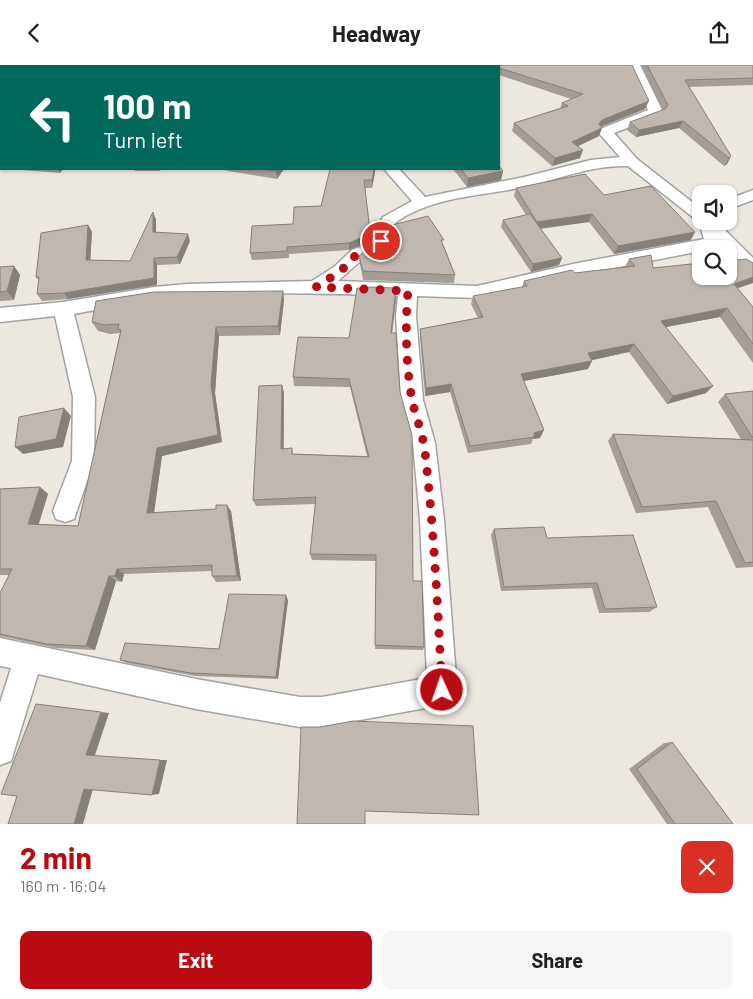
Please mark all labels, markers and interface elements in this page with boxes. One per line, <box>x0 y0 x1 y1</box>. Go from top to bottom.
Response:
icon: back <box>20 19 48 47</box>
icon: share <box>705 19 733 47</box>
text: Headway <box>332 20 421 46</box>
text: 100 m <box>103 84 192 126</box>
icon: left <box>20 85 85 150</box>
text: Turn left <box>103 126 183 152</box>
map controls <box>692 185 737 285</box>
button: sound <box>692 185 737 230</box>
pin <box>360 220 402 262</box>
icon: arrive <box>367 227 395 255</box>
button: search <box>692 240 737 285</box>
position arrow <box>415 663 467 715</box>
text: 2 min <box>20 839 92 875</box>
button: close <box>681 841 733 893</box>
text: 160 m · 16:04 <box>20 876 106 895</box>
button: Exit <box>20 931 372 989</box>
button: Share <box>382 931 733 989</box>

